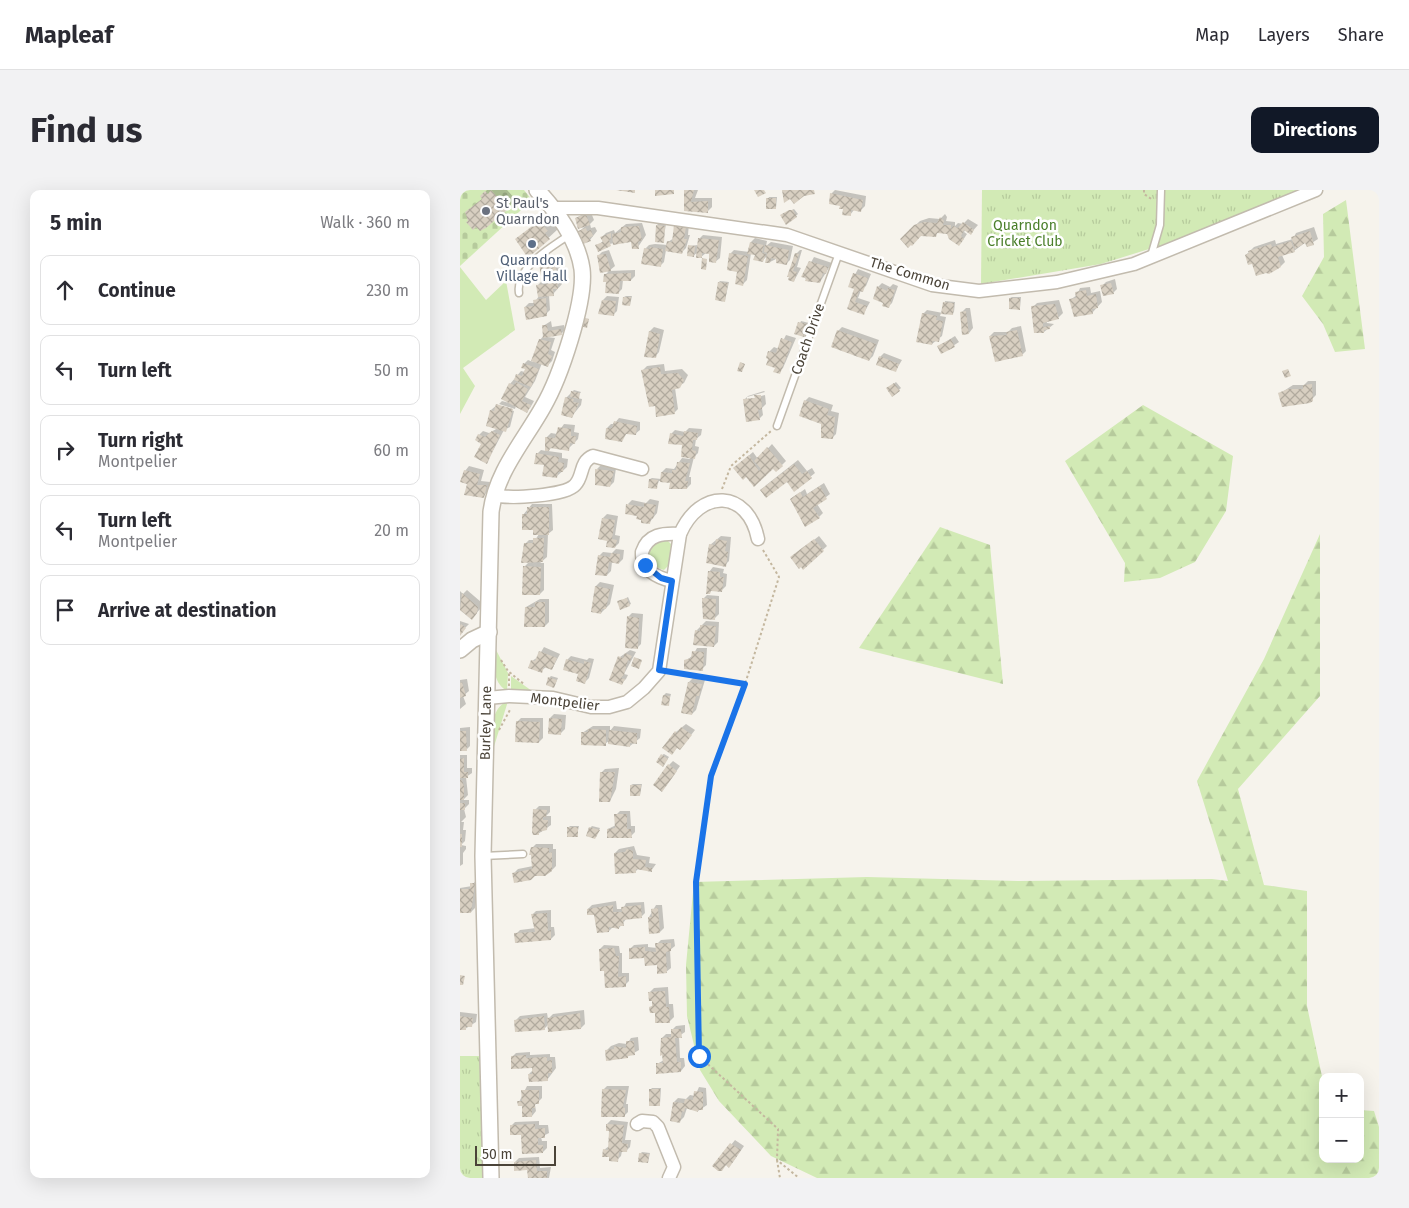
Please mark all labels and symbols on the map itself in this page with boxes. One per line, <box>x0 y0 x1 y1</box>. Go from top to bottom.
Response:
place label: St Paul's Quarndon <box>496 195 560 228</box>
marker: St Paul's Quarndon <box>480 205 492 217</box>
park label: Quarndon Cricket Club <box>987 217 1063 250</box>
marker: Quarndon Village Hall <box>526 238 538 250</box>
place label: Quarndon Village Hall <box>497 252 567 285</box>
street label: The Common <box>868 254 952 294</box>
street label: Coach Drive <box>788 301 828 377</box>
route end <box>634 554 657 577</box>
street label: Burley Lane <box>477 686 495 760</box>
street label: Montpelier <box>530 689 601 715</box>
route start <box>688 1045 711 1068</box>
scale bar <box>475 1143 556 1166</box>

